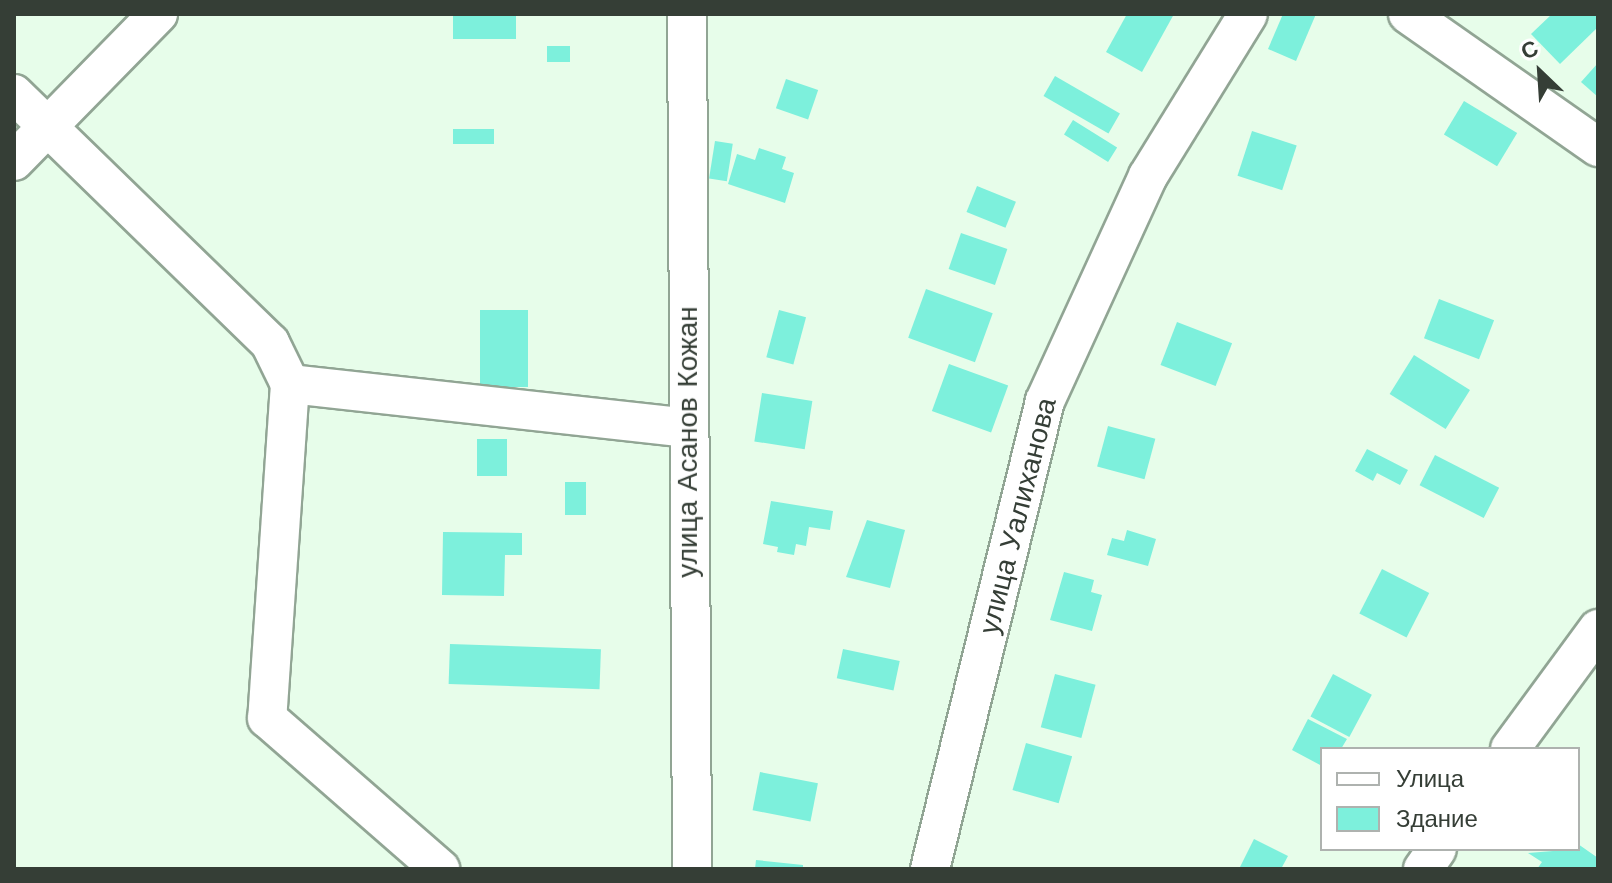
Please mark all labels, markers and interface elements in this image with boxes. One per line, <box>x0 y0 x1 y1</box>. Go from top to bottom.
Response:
north arrow <box>1500 32 1580 112</box>
text: С <box>1517 35 1542 64</box>
street label: улица Асанов Кожан <box>671 306 705 578</box>
street label: улица Уалиханова <box>972 394 1064 638</box>
legend <box>1320 747 1580 851</box>
text: Улица <box>1396 765 1464 793</box>
text: Здание <box>1396 805 1478 833</box>

